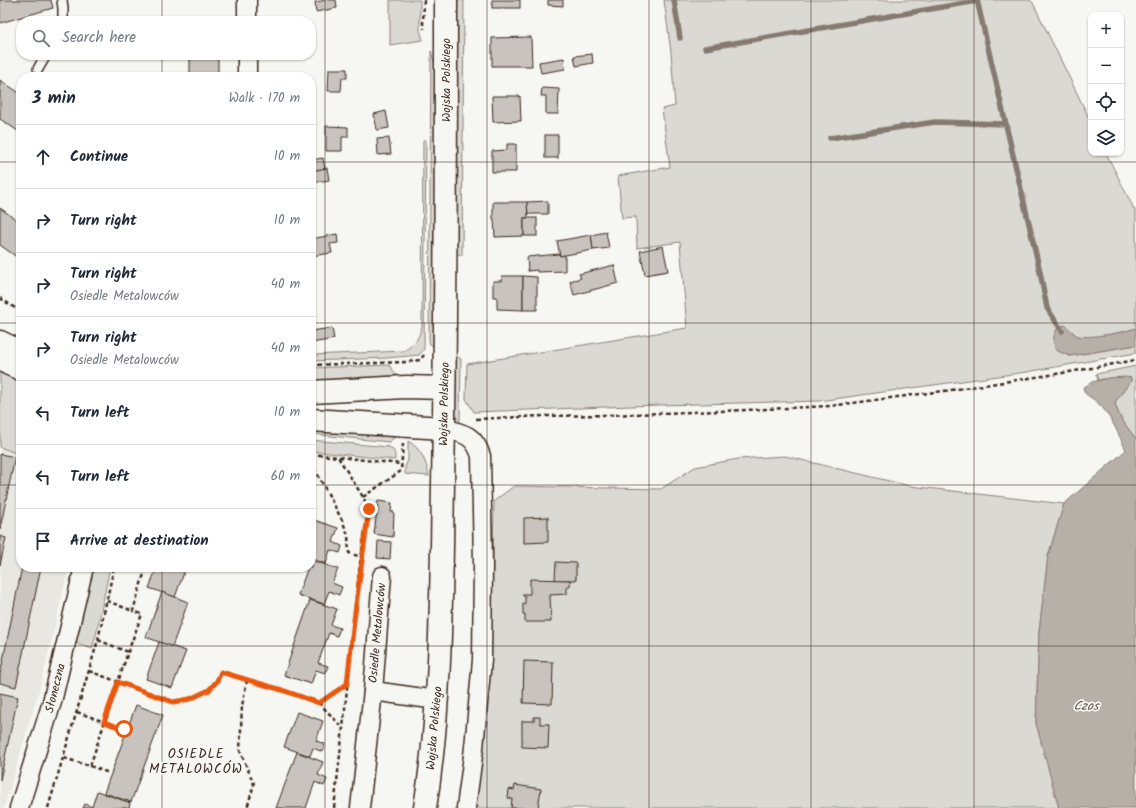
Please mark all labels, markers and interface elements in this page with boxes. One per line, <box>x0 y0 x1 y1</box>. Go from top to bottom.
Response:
map controls <box>1088 12 1124 156</box>
button: + <box>1088 12 1124 48</box>
search box <box>16 16 316 60</box>
text: Search here <box>62 26 136 50</box>
icon: search <box>30 27 52 49</box>
street label: Wojska Polskiego <box>437 38 456 122</box>
button: − <box>1088 48 1124 84</box>
button: locate <box>1088 84 1124 120</box>
text: 3 min <box>32 85 76 112</box>
text: Walk · 170 m <box>229 88 300 109</box>
button: layers <box>1088 120 1124 156</box>
text: Continue <box>70 145 128 169</box>
icon: ahead <box>32 146 54 168</box>
text: 10 m <box>274 146 300 167</box>
text: Turn right <box>70 209 137 233</box>
icon: right <box>32 210 54 232</box>
text: 10 m <box>274 210 300 231</box>
text: Turn right <box>70 262 137 286</box>
icon: right <box>32 274 54 296</box>
text: 40 m <box>271 274 300 295</box>
text: Osiedle Metalowców <box>70 286 179 307</box>
text: Turn right <box>70 326 137 350</box>
icon: right <box>32 338 54 360</box>
text: 40 m <box>271 338 300 359</box>
text: Osiedle Metalowców <box>70 350 179 371</box>
street label: Wojska Polskiego <box>434 362 455 446</box>
text: Turn left <box>70 401 130 425</box>
icon: left <box>32 402 54 424</box>
text: 10 m <box>274 402 300 423</box>
text: Turn left <box>70 465 130 489</box>
icon: left <box>32 466 54 488</box>
text: 60 m <box>271 466 300 487</box>
route end <box>360 500 378 518</box>
text: Arrive at destination <box>70 529 209 553</box>
icon: arrive <box>32 530 54 552</box>
street label: Osiedle Metalowców <box>364 581 391 684</box>
street label: Słoneczna <box>40 661 71 715</box>
street label: Wojska Polskiego <box>421 685 448 771</box>
water label: Czos <box>1074 696 1100 717</box>
route start <box>115 720 133 738</box>
district label: OSIEDLE METALOWCÓW <box>149 744 243 780</box>

